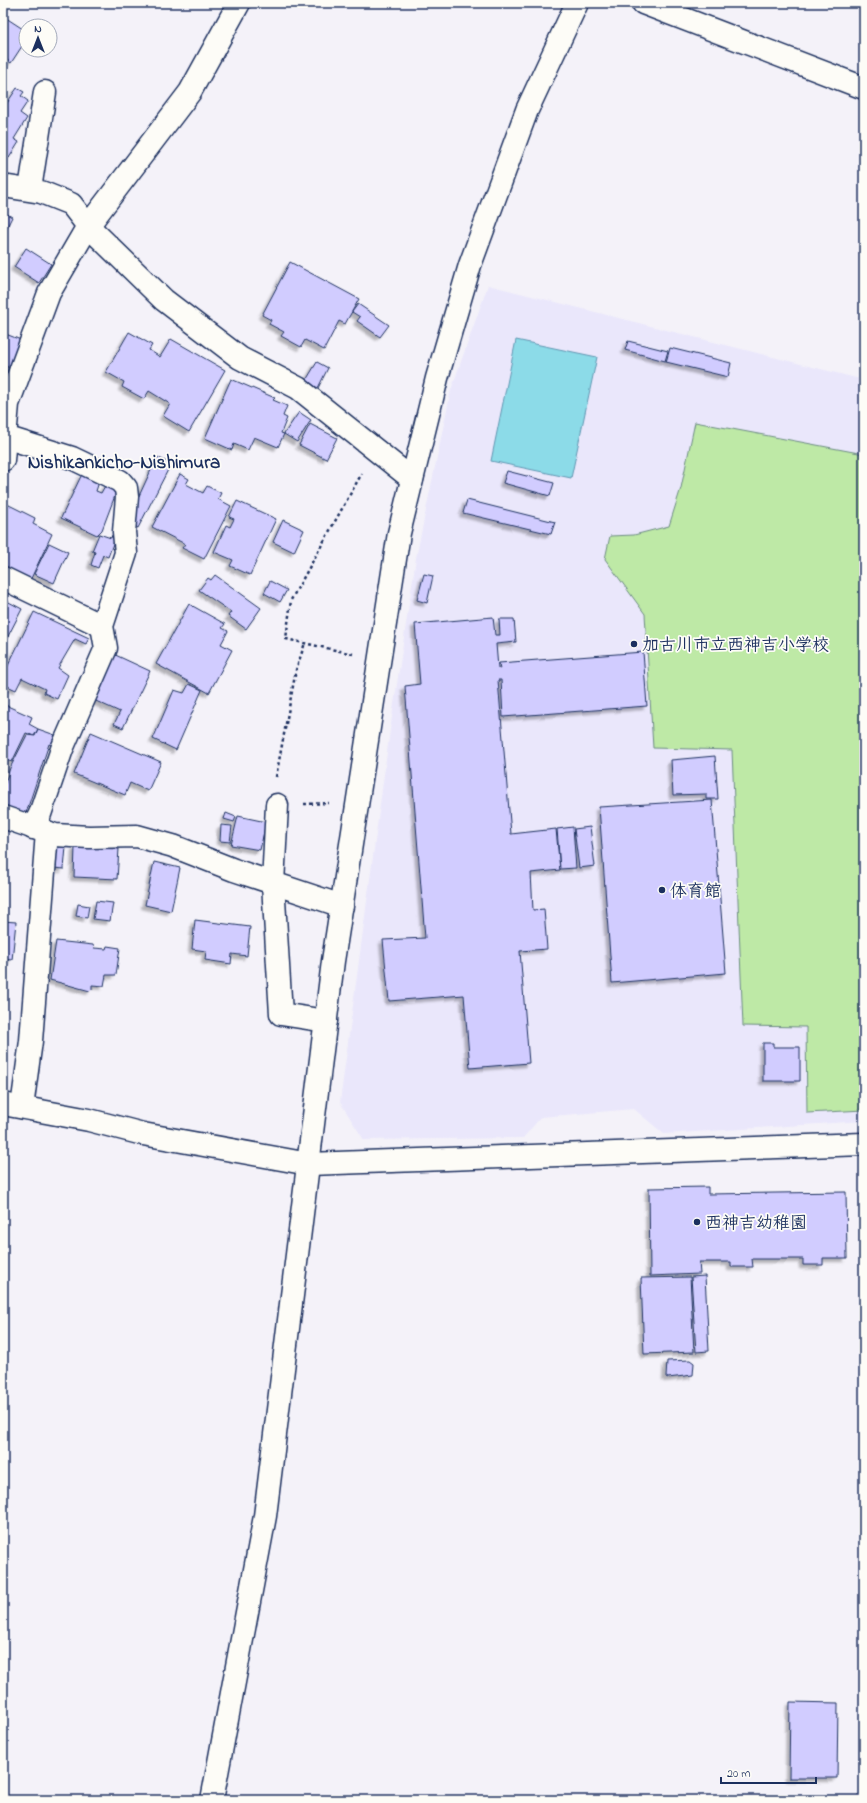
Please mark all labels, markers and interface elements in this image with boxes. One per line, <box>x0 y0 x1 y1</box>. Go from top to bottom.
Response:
north arrow <box>18 18 58 58</box>
text: N <box>34 21 42 37</box>
district label: Nishikankicho-Nishimura <box>28 450 220 477</box>
place label: 加古川市立西神吉小学校 <box>642 633 829 658</box>
marker: 加古川市立西神吉小学校 <box>629 639 639 649</box>
place label: 体育館 <box>670 879 721 904</box>
marker: 体育館 <box>657 885 667 895</box>
place label: 西神吉幼稚園 <box>705 1211 807 1236</box>
marker: 西神吉幼稚園 <box>692 1217 702 1227</box>
scale bar <box>721 1759 816 1785</box>
text: 20 m <box>727 1765 750 1783</box>

